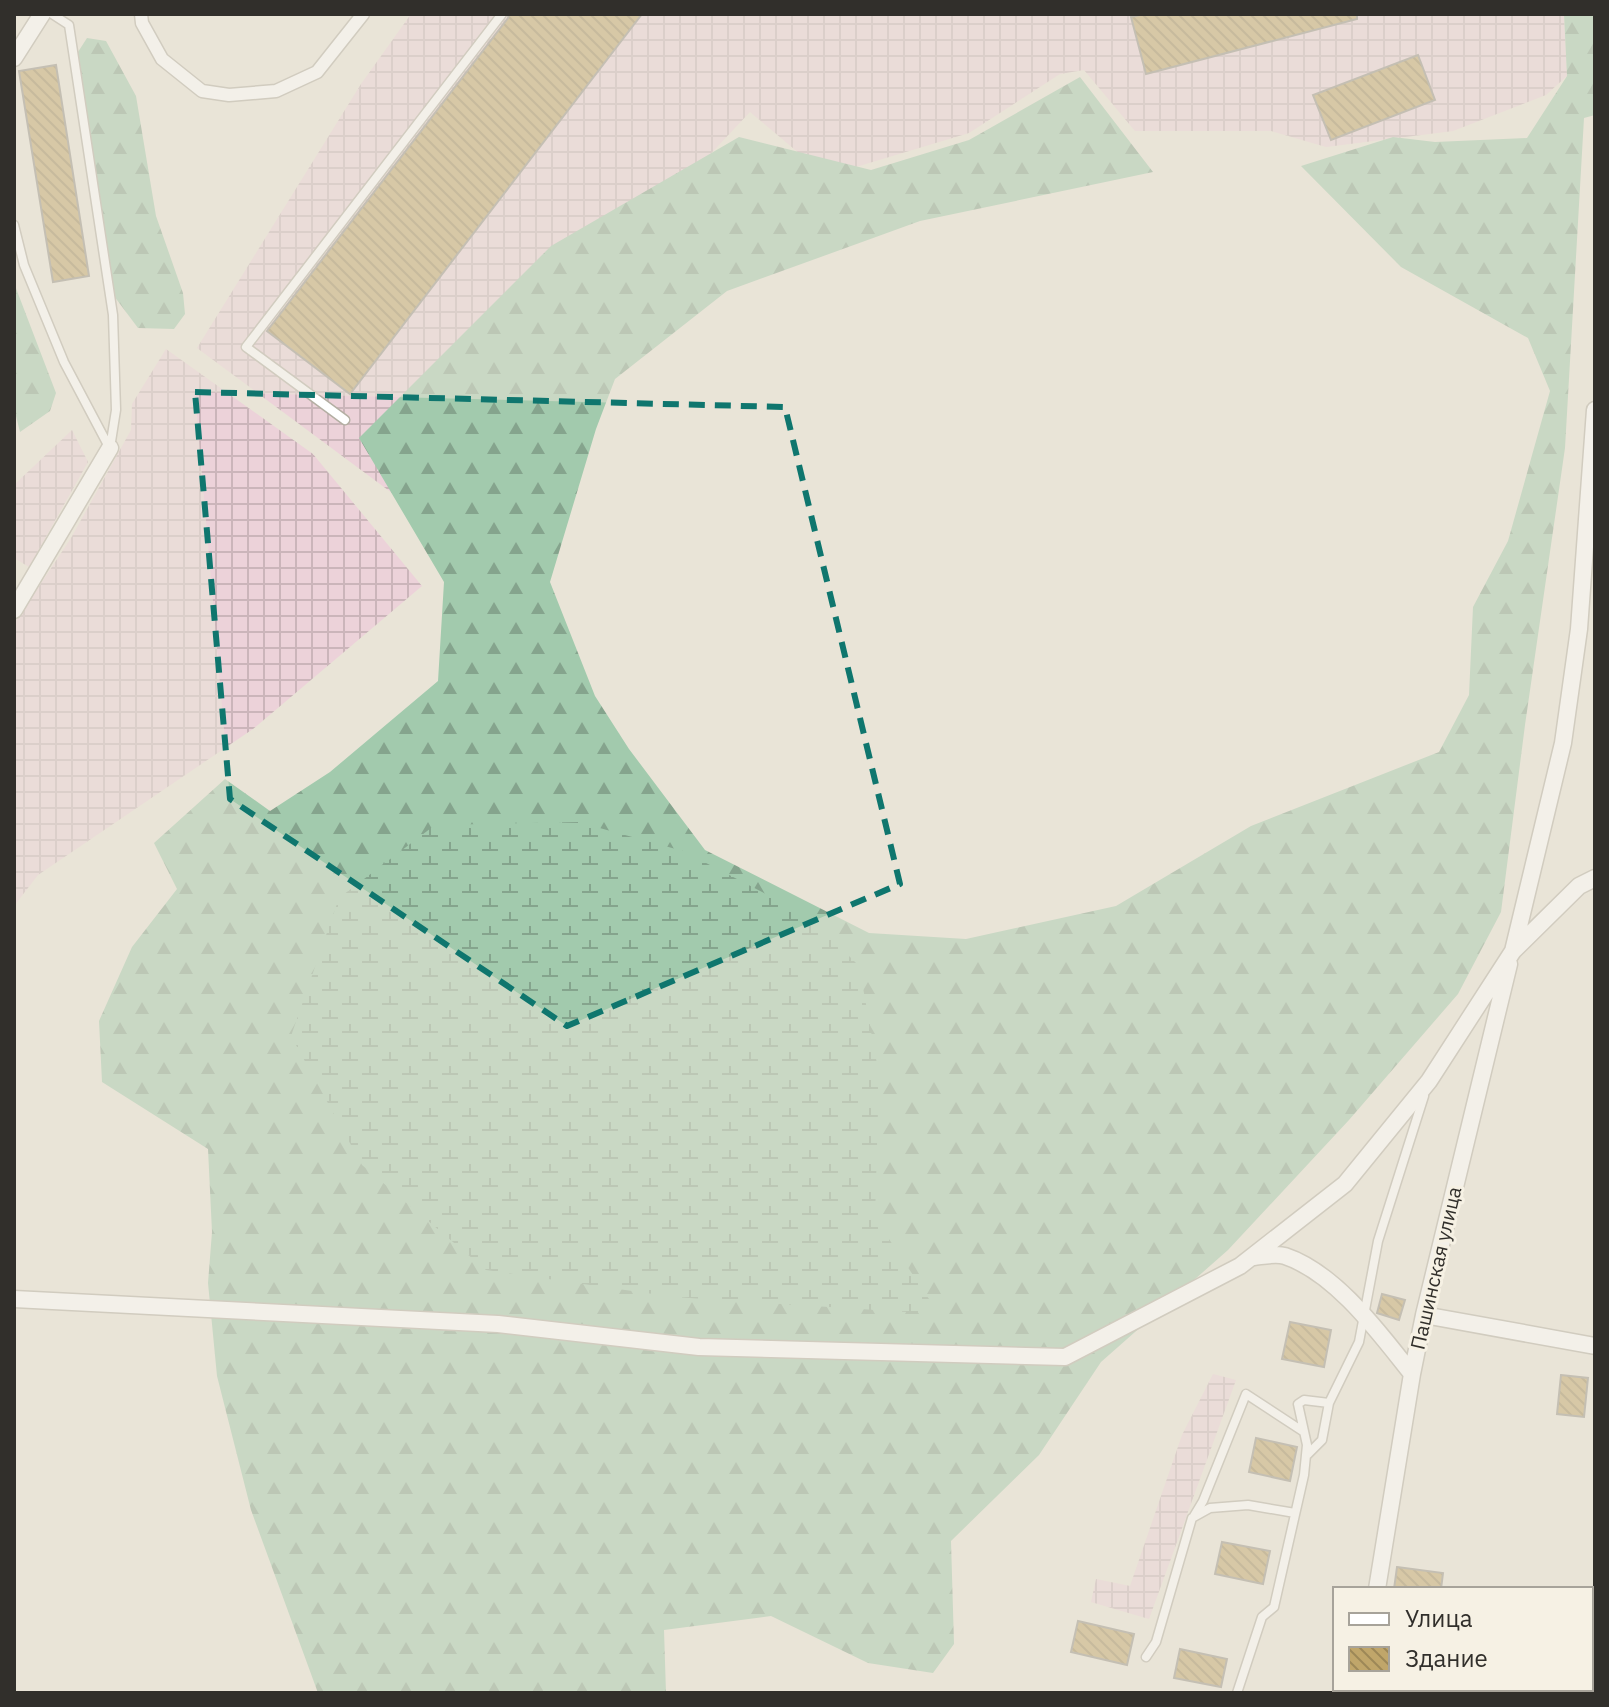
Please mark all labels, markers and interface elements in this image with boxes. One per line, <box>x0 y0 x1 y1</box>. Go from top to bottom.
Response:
street label: Пашинская улица <box>1404 1183 1467 1352</box>
legend <box>1333 1587 1593 1691</box>
text: Улица <box>1405 1602 1473 1634</box>
text: Здание <box>1405 1642 1488 1674</box>

